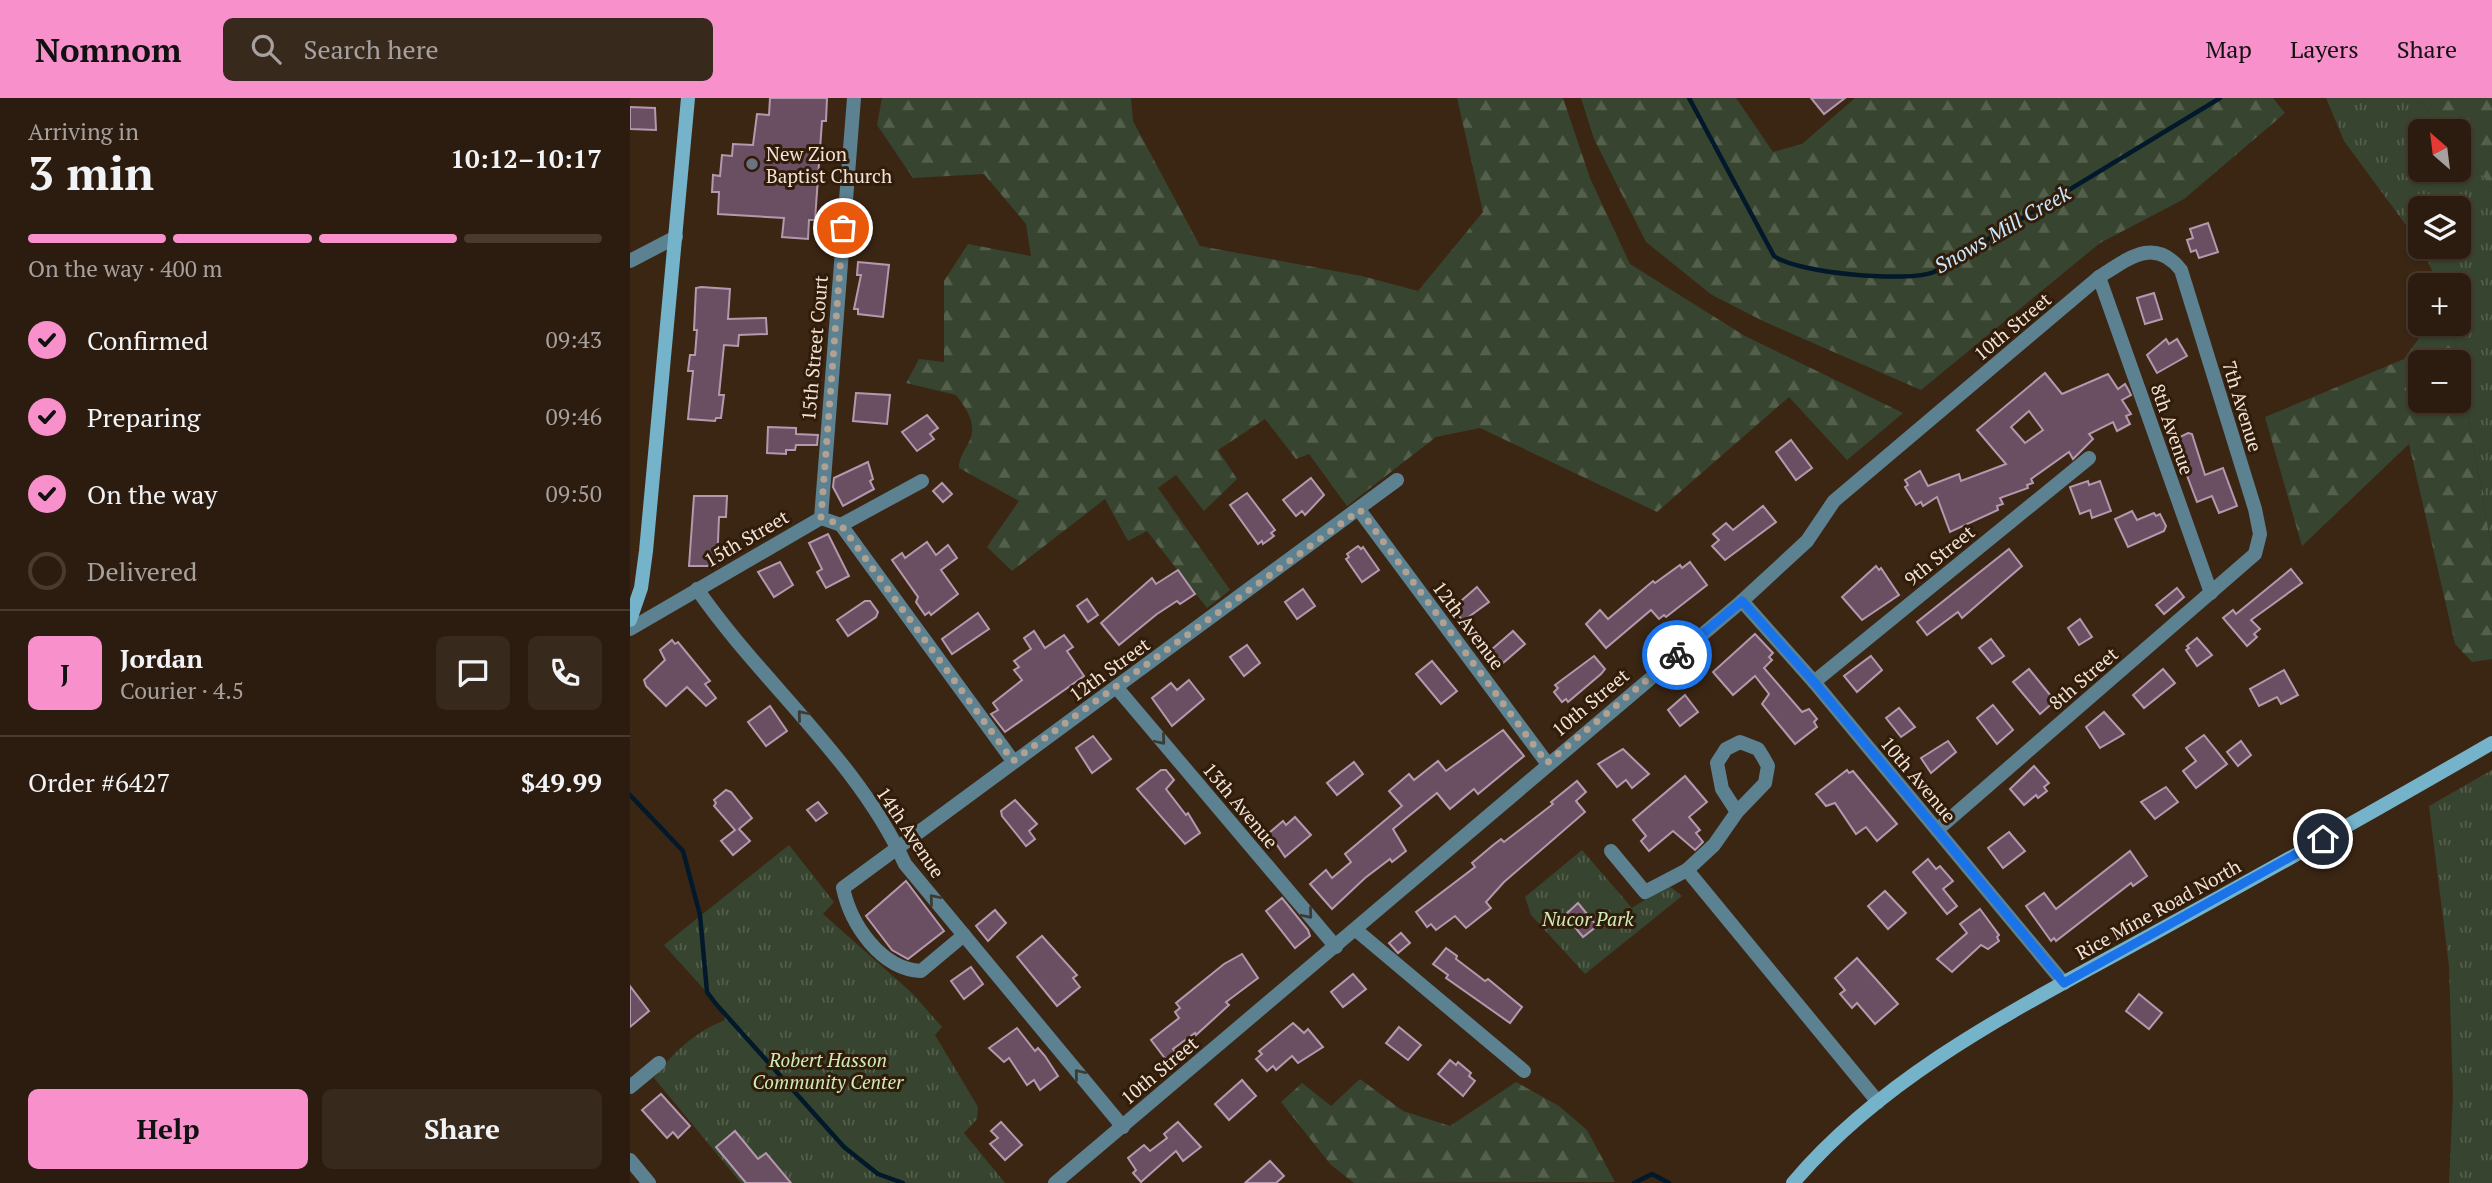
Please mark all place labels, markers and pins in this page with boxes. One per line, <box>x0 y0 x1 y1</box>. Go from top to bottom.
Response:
place label: New Zion Baptist Church <box>766 141 892 188</box>
marker: New Zion Baptist Church <box>744 156 760 172</box>
pin <box>813 198 873 258</box>
pin <box>2293 809 2353 869</box>

